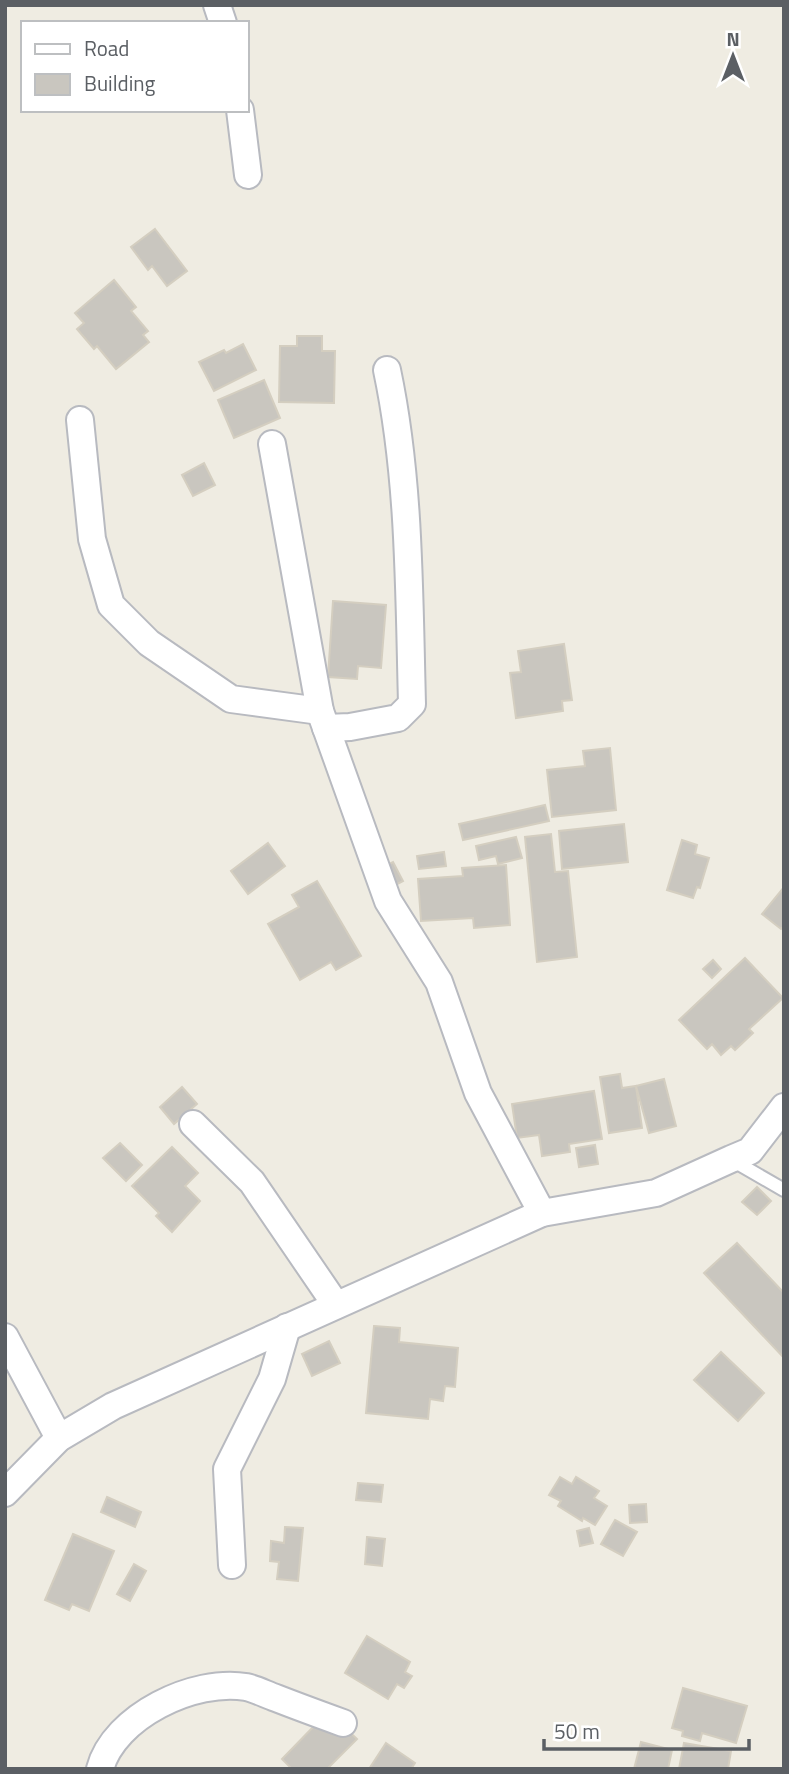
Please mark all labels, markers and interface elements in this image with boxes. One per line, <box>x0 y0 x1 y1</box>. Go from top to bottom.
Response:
legend <box>21 21 248 112</box>
north arrow <box>698 21 768 91</box>
text: N <box>726 24 740 53</box>
text: Road <box>84 32 129 64</box>
text: Building <box>84 67 156 99</box>
scale bar <box>544 1708 749 1752</box>
text: 50 m <box>554 1715 600 1747</box>

